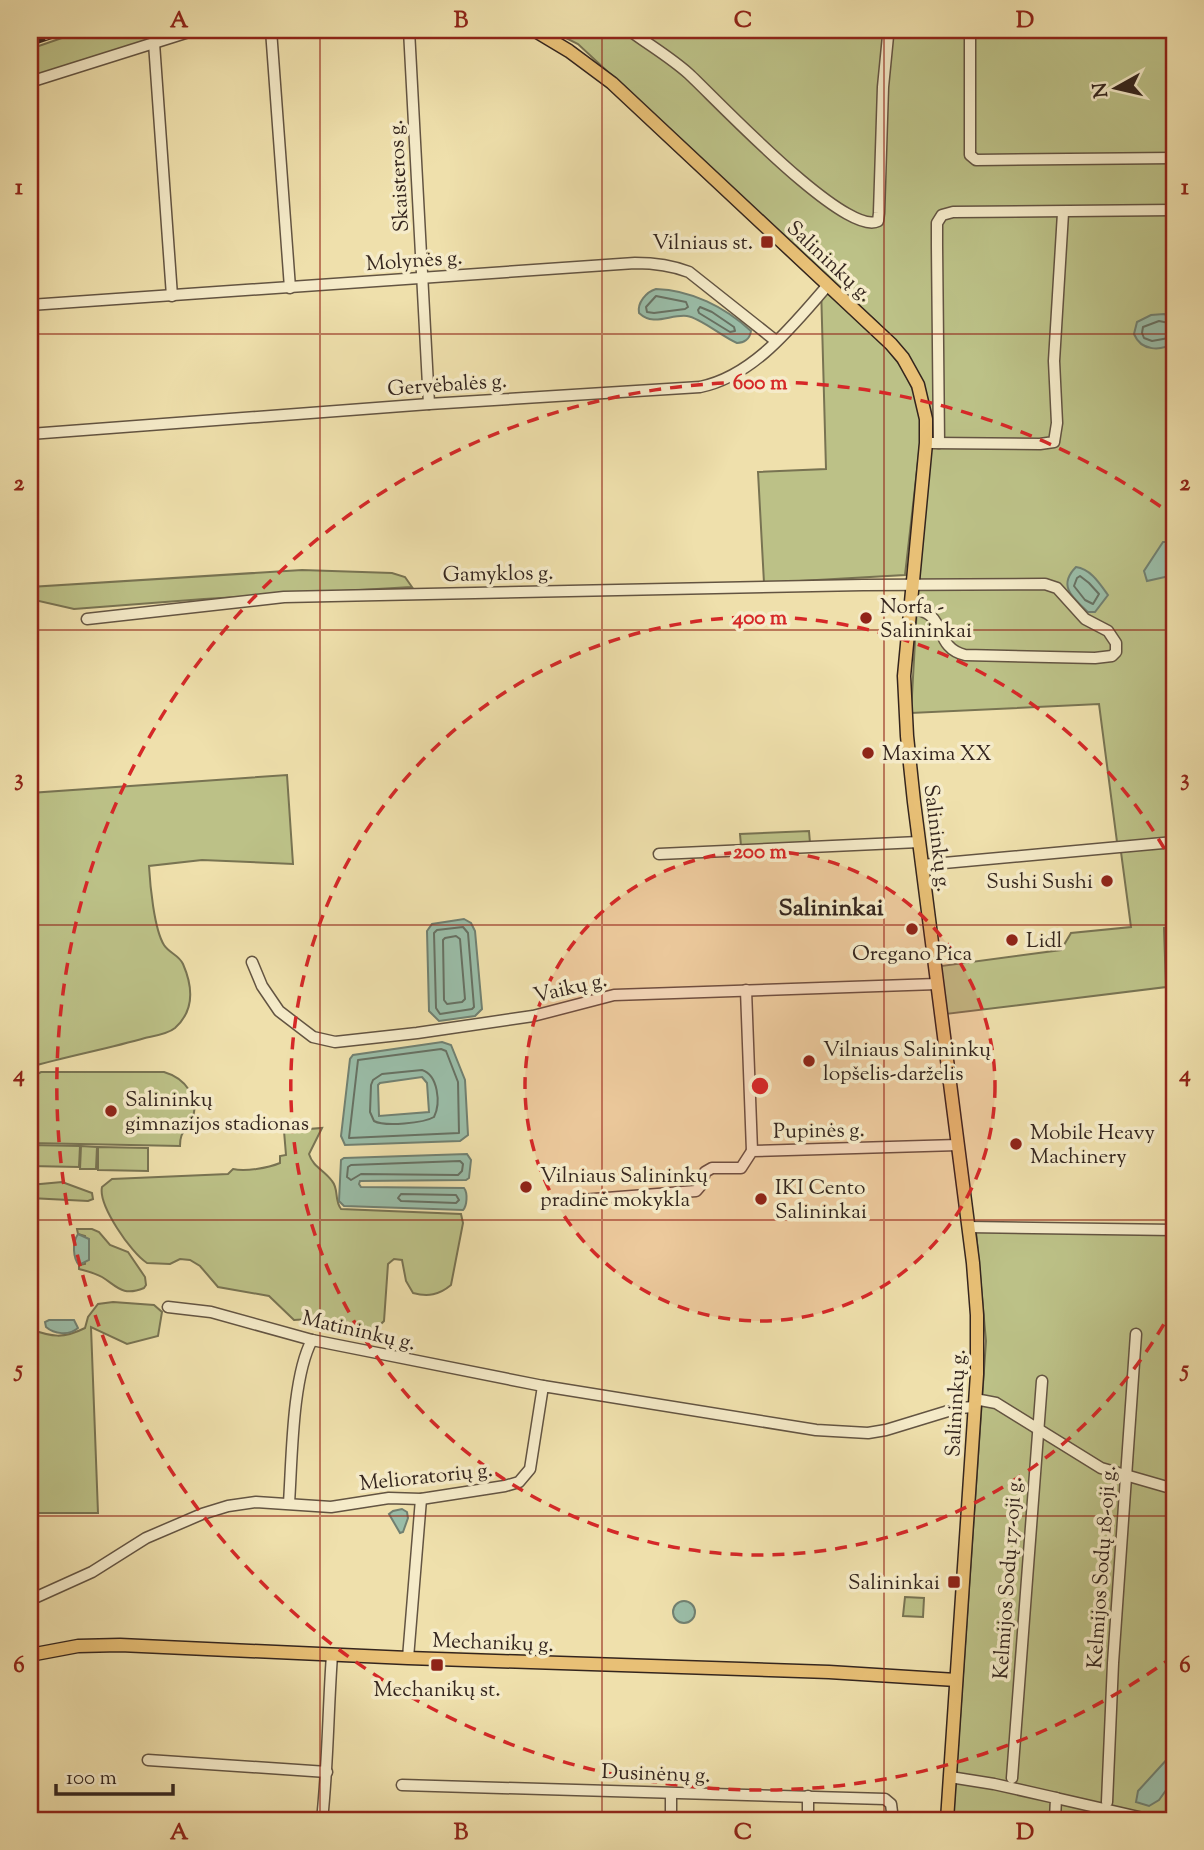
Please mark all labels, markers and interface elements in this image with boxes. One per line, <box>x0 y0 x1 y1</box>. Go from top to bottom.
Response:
text: A <box>170 5 189 38</box>
text: B <box>454 5 469 38</box>
text: C <box>734 5 752 38</box>
text: D <box>1016 5 1034 38</box>
north arrow <box>1082 52 1152 122</box>
text: N <box>1087 81 1116 99</box>
street label: Skaisteros g. <box>382 119 418 233</box>
text: 1 <box>15 172 23 205</box>
text: 1 <box>1181 172 1189 205</box>
street label: Salininkų g. <box>779 215 878 310</box>
place label: Vilniaus st. <box>652 229 753 259</box>
marker: Vilniaus st. <box>759 234 775 250</box>
street label: Molynės g. <box>365 244 463 280</box>
street label: Gervėbalės g. <box>386 367 508 405</box>
text: 600 m <box>733 369 788 399</box>
text: 2 <box>14 468 25 501</box>
text: 2 <box>1180 468 1191 501</box>
street label: Gamyklos g. <box>442 559 554 591</box>
place label: Norfa - Salininkai <box>880 593 972 647</box>
text: 400 m <box>732 604 788 634</box>
marker: Norfa - Salininkai <box>858 610 874 626</box>
place label: Maxima XX <box>882 740 992 770</box>
marker: Maxima XX <box>860 745 876 761</box>
text: 3 <box>14 763 24 796</box>
text: 3 <box>1180 763 1190 796</box>
street label: Salininkų g. <box>915 783 957 894</box>
text: 200 m <box>733 838 788 868</box>
place label: Sushi Sushi <box>986 868 1093 898</box>
marker: Sushi Sushi <box>1099 873 1115 889</box>
district label: Salininkai <box>778 892 884 926</box>
marker: Oregano Pica <box>904 921 920 937</box>
place label: Lidl <box>1026 927 1062 957</box>
marker: Lidl <box>1004 932 1020 948</box>
place label: Oregano Pica <box>852 940 972 970</box>
street label: Vaikų g. <box>531 966 610 1012</box>
place label: Vilniaus Salininkų lopšelis-darželis <box>823 1036 991 1090</box>
marker: Vilniaus Salininkų lopšelis-darželis <box>801 1053 817 1069</box>
text: 4 <box>12 1059 25 1092</box>
text: 4 <box>1178 1059 1191 1092</box>
centre of rings <box>748 1074 772 1098</box>
place label: Salininkų gimnazijos stadionas <box>125 1086 309 1140</box>
marker: Salininkų gimnazijos stadionas <box>103 1103 119 1119</box>
street label: Pupinės g. <box>773 1116 865 1148</box>
place label: Mobile Heavy Machinery <box>1030 1119 1155 1173</box>
marker: Mobile Heavy Machinery <box>1008 1136 1024 1152</box>
place label: Vilniaus Salininkų pradinė mokykla <box>540 1162 708 1216</box>
place label: IKI Cento Salininkai <box>775 1174 867 1228</box>
marker: Vilniaus Salininkų pradinė mokykla <box>518 1179 534 1195</box>
marker: IKI Cento Salininkai <box>753 1191 769 1207</box>
street label: Matininkų g. <box>299 1304 418 1360</box>
street label: Salininkų g. <box>939 1348 975 1458</box>
text: 5 <box>13 1354 23 1387</box>
text: 5 <box>1179 1354 1189 1387</box>
street label: Melioratorių g. <box>358 1456 494 1500</box>
street label: Kelmijos Sodų 18-oji g. <box>1081 1465 1125 1670</box>
street label: Kelmijos Sodų 17-oji g. <box>987 1476 1031 1680</box>
place label: Salininkai <box>848 1569 940 1599</box>
marker: Salininkai <box>946 1574 962 1590</box>
street label: Mechanikų g. <box>432 1627 554 1661</box>
text: 6 <box>13 1650 25 1683</box>
text: 6 <box>1179 1650 1191 1683</box>
marker: Mechanikų st. <box>429 1657 445 1673</box>
place label: Mechanikų st. <box>374 1676 500 1706</box>
scale bar <box>56 1752 173 1796</box>
street label: Dusinėnų g. <box>601 1758 711 1792</box>
text: 100 m <box>66 1764 117 1794</box>
text: A <box>170 1817 189 1850</box>
text: B <box>454 1817 469 1850</box>
text: C <box>734 1817 752 1850</box>
text: D <box>1016 1817 1034 1850</box>

